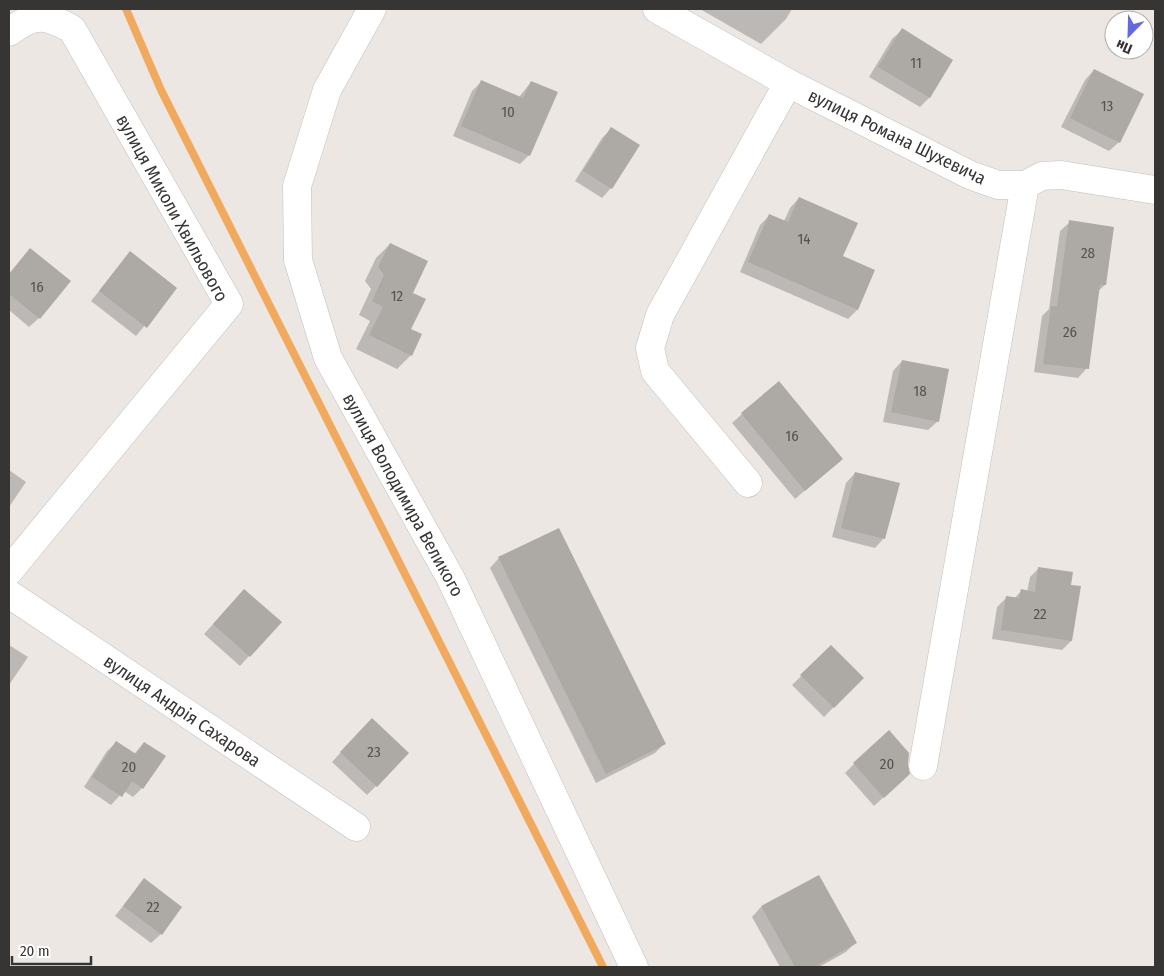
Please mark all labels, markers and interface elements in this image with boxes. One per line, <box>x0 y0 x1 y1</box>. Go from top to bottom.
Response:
north arrow <box>1104 10 1154 60</box>
text: Пн <box>1113 36 1135 57</box>
house number: 11 <box>910 54 922 72</box>
street label: вулиця Романа Шухевича <box>805 84 990 190</box>
house number: 13 <box>1101 97 1114 115</box>
house number: 10 <box>501 103 515 121</box>
street label: вулиця Миколи Хвильового <box>111 111 233 305</box>
house number: 14 <box>797 230 811 248</box>
house number: 28 <box>1081 244 1095 262</box>
house number: 16 <box>30 278 44 296</box>
house number: 12 <box>391 287 404 305</box>
house number: 26 <box>1063 323 1077 341</box>
house number: 18 <box>913 382 927 400</box>
street label: вулиця Володимира Великого <box>338 390 468 600</box>
house number: 16 <box>785 427 799 445</box>
house number: 22 <box>1033 605 1047 623</box>
street label: вулиця Андрія Сахарова <box>99 650 265 772</box>
house number: 23 <box>367 743 381 761</box>
house number: 20 <box>880 755 894 773</box>
house number: 20 <box>122 758 136 776</box>
house number: 22 <box>146 898 160 916</box>
scale bar <box>12 934 91 966</box>
text: 20 m <box>20 942 50 960</box>

